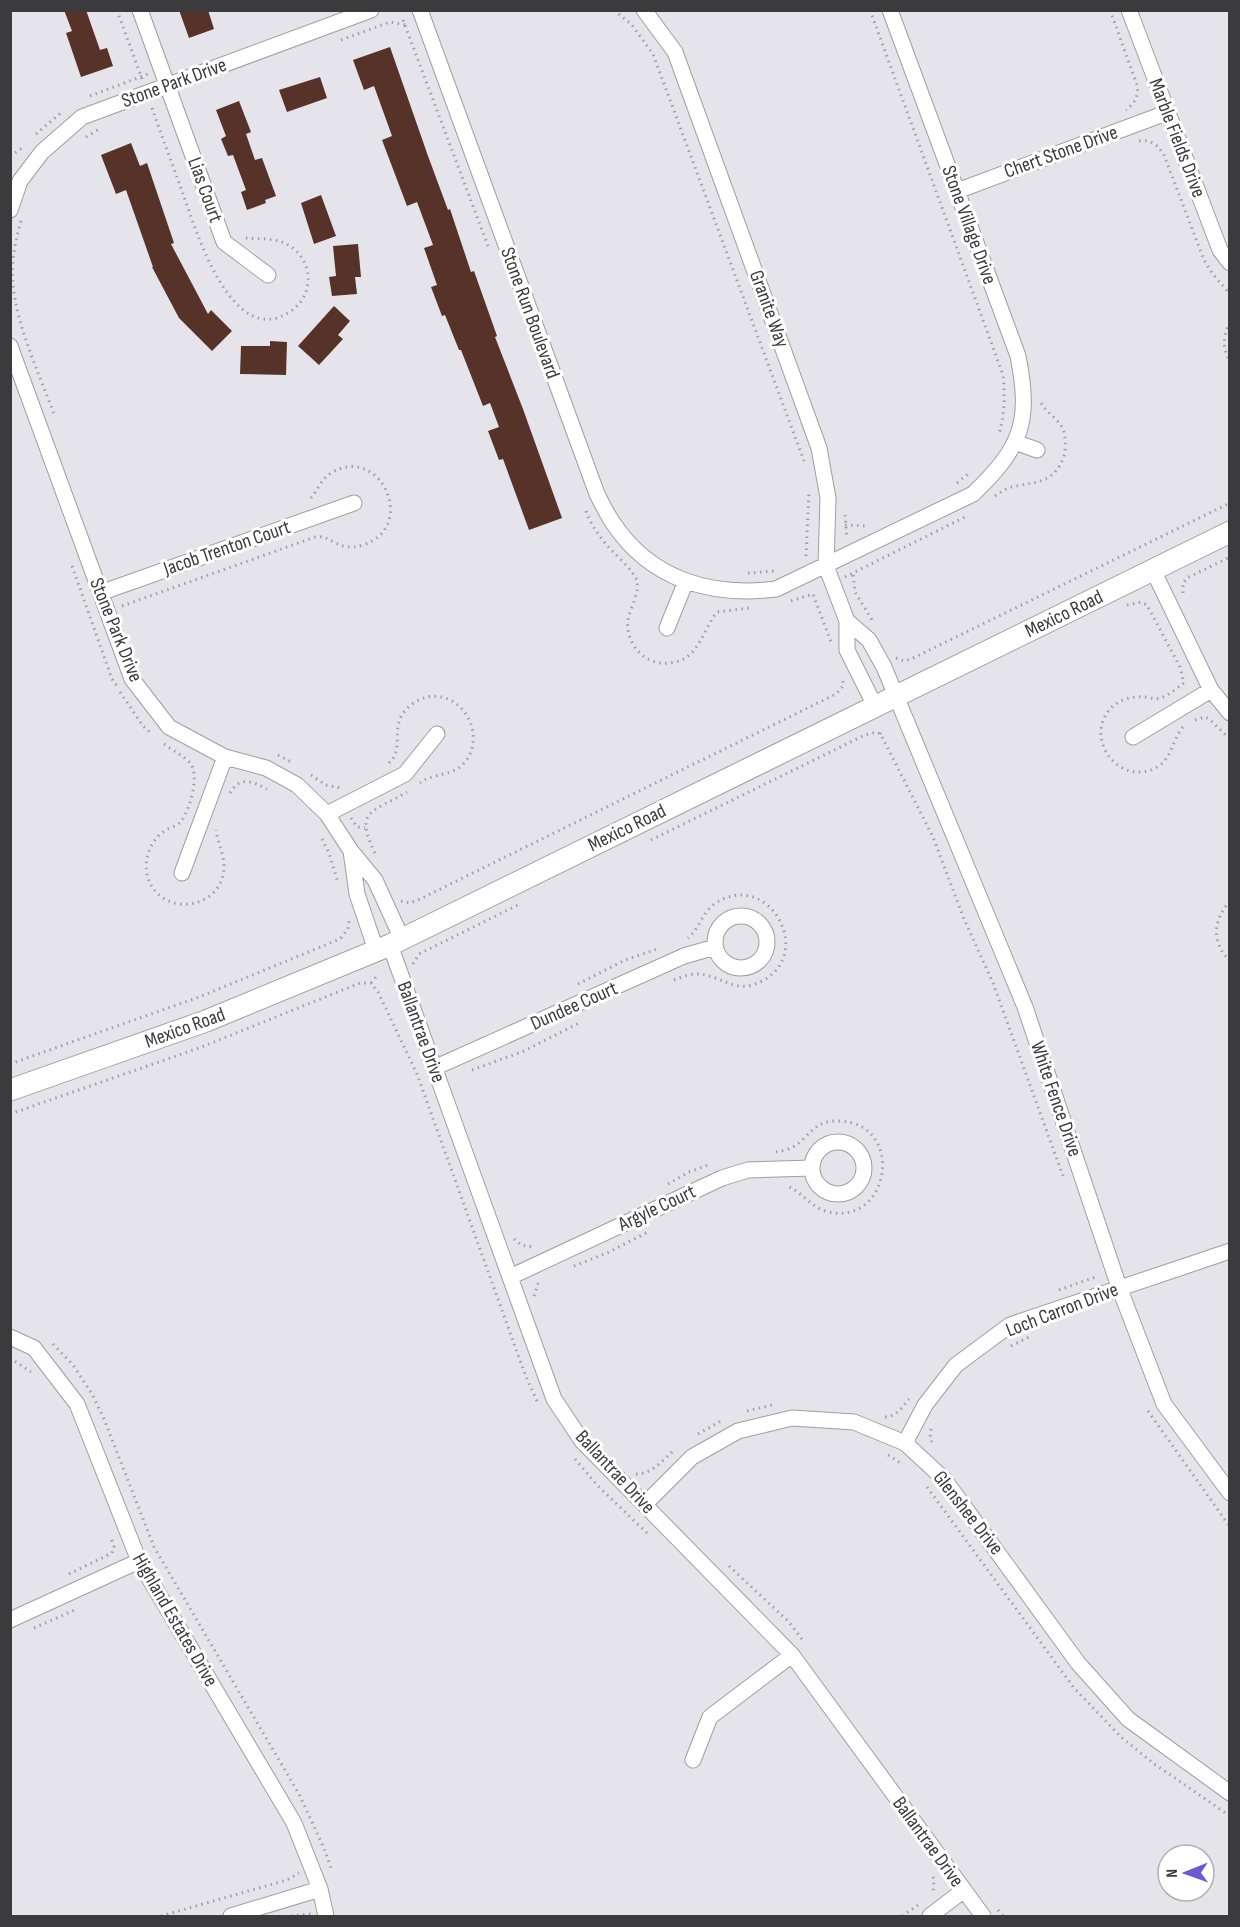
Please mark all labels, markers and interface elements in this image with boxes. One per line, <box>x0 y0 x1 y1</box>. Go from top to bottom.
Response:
street label: Stone Park Drive <box>118 53 230 113</box>
street label: Marble Fields Drive <box>1143 75 1211 201</box>
street label: Chert Stone Drive <box>1001 120 1121 184</box>
street label: Lias Court <box>182 154 228 226</box>
street label: Stone Village Drive <box>936 162 1002 288</box>
street label: Stone Run Boulevard <box>495 244 565 382</box>
street label: Granite Way <box>744 267 794 351</box>
street label: Jacob Trenton Court <box>159 515 294 581</box>
street label: Stone Park Drive <box>84 575 148 685</box>
street label: Mexico Road <box>1021 585 1107 643</box>
street label: Mexico Road <box>584 799 670 857</box>
street label: Dundee Court <box>527 976 621 1036</box>
street label: Ballantrae Drive <box>392 978 450 1086</box>
street label: Mexico Road <box>142 1002 228 1054</box>
street label: White Fence Drive <box>1025 1038 1087 1160</box>
street label: Argyle Court <box>614 1180 700 1237</box>
street label: Loch Carron Drive <box>1002 1278 1122 1342</box>
street label: Ballantrae Drive <box>570 1425 660 1519</box>
street label: Glenshee Drive <box>928 1466 1008 1560</box>
street label: Highland Estates Drive <box>127 1549 223 1691</box>
street label: Ballantrae Drive <box>887 1792 969 1892</box>
north arrow <box>1156 1843 1216 1903</box>
text: N <box>1163 1869 1182 1878</box>

